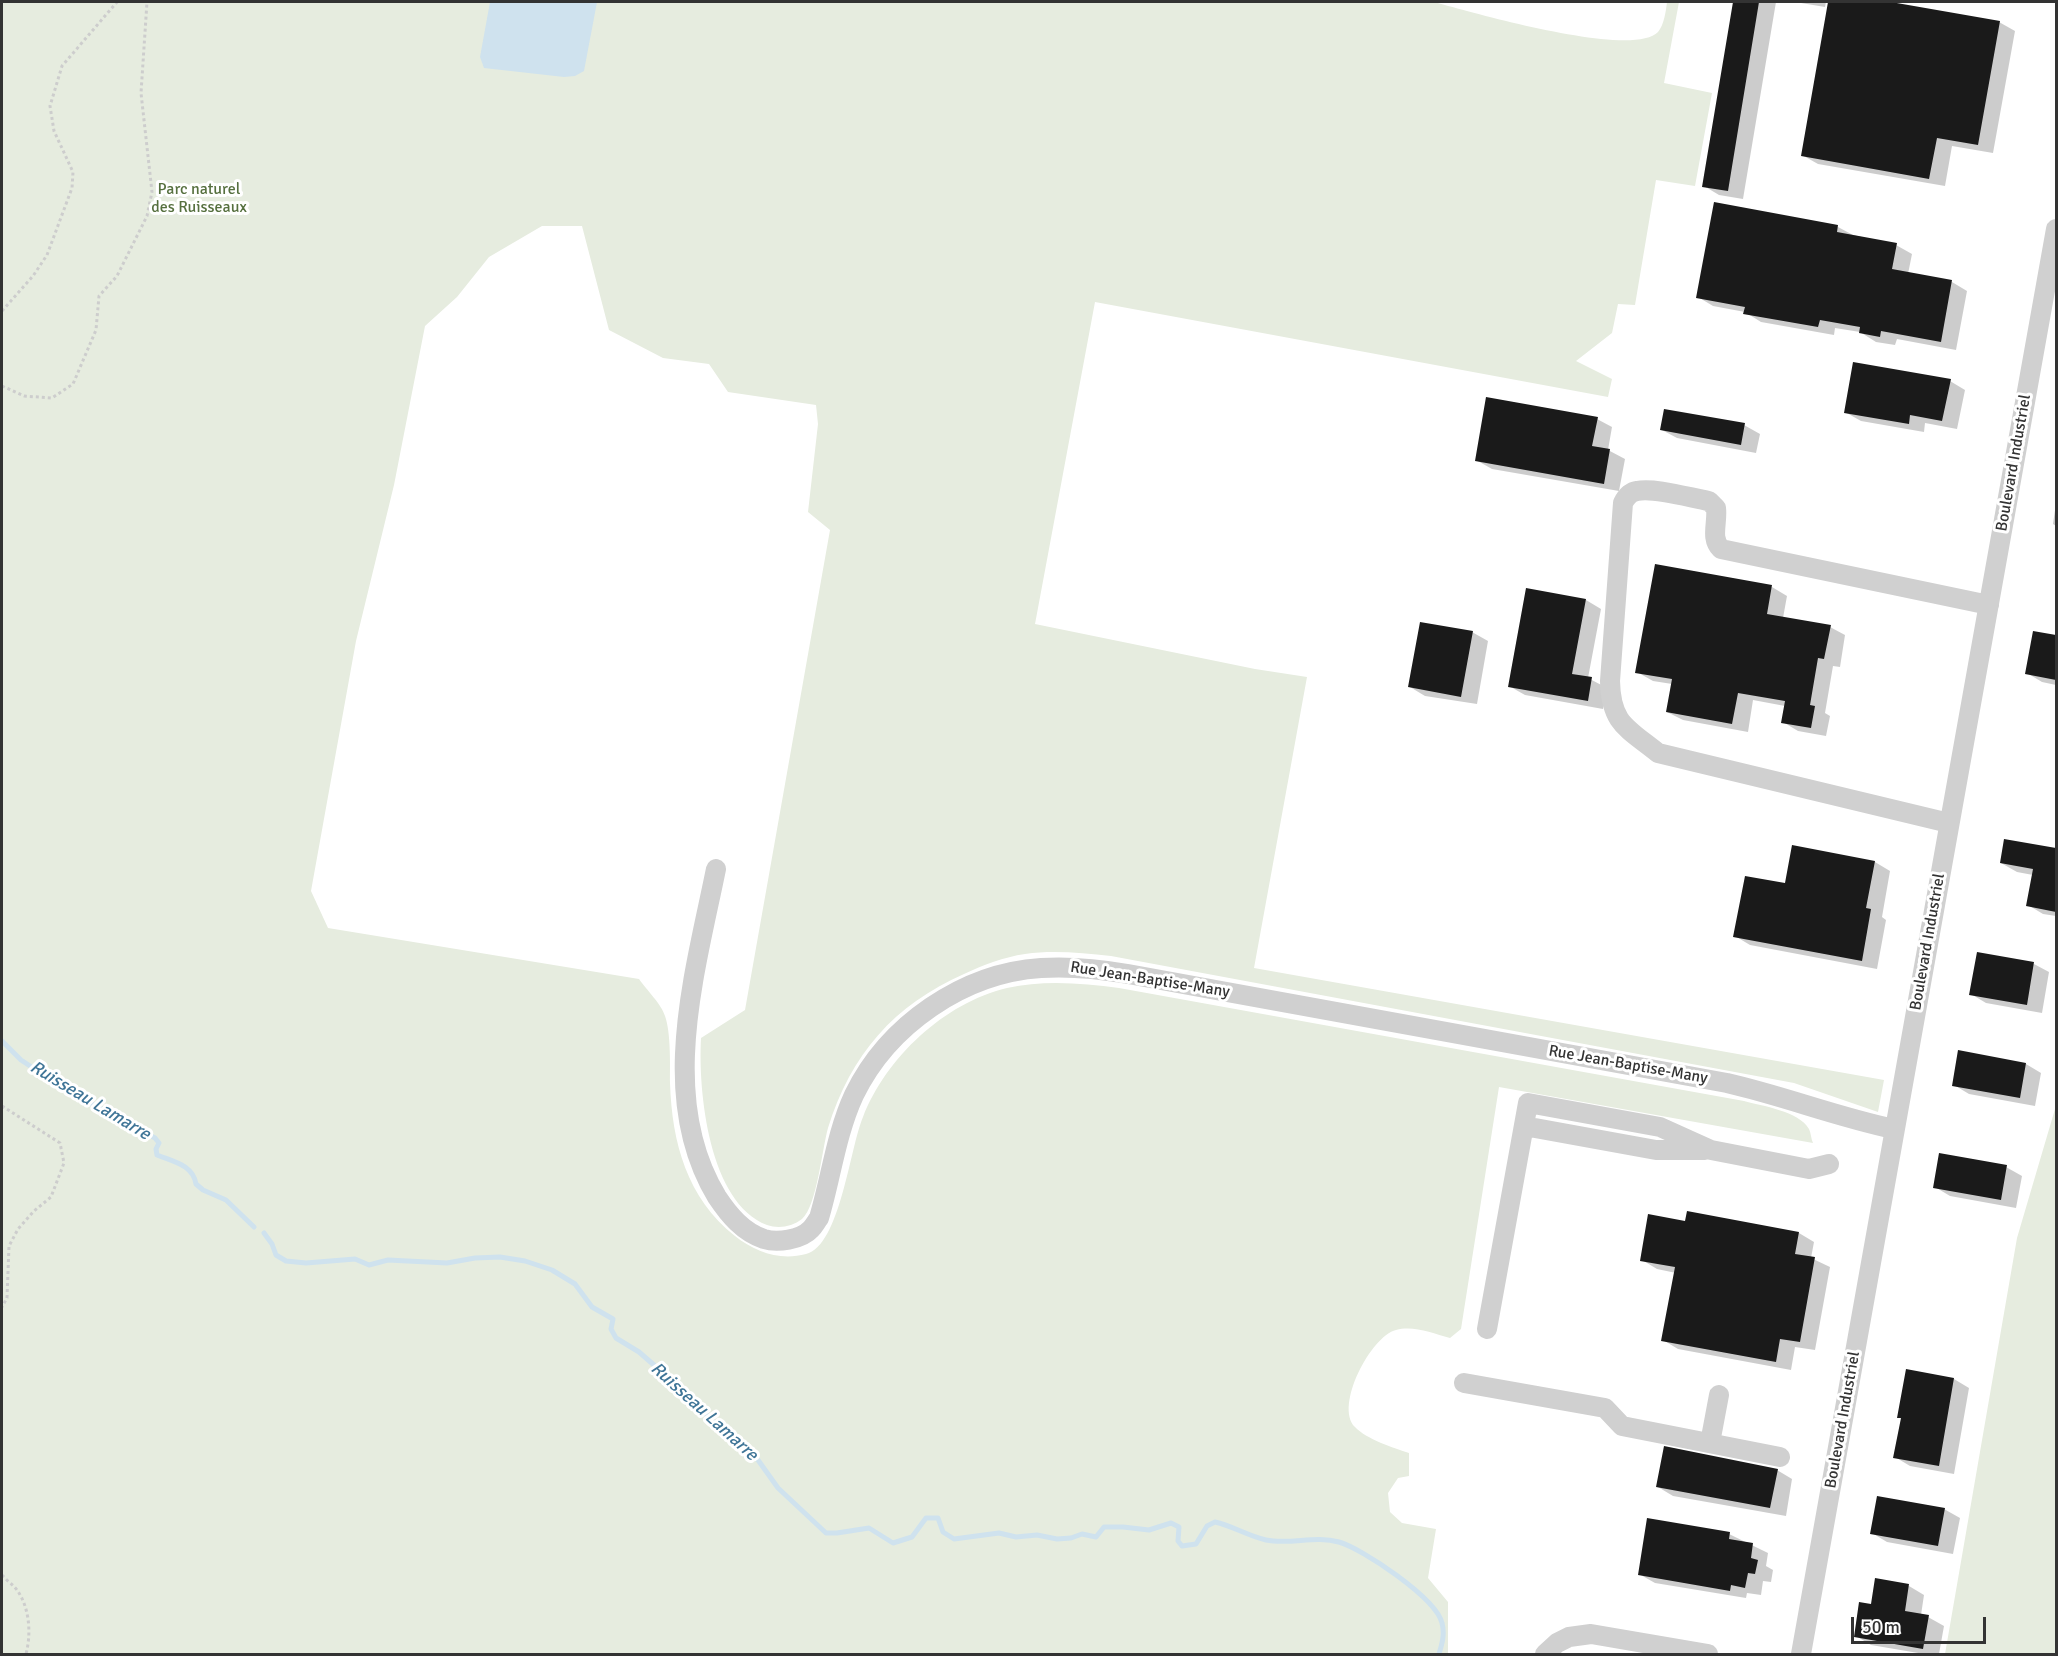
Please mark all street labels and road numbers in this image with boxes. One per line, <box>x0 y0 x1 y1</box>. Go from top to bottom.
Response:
street label: Boulevard Industriel <box>1993 393 2035 533</box>
street label: Boulevard Industriel <box>1907 872 1949 1012</box>
street label: Rue Jean-Baptise-Many <box>1069 958 1231 1002</box>
street label: Rue Jean-Baptise-Many <box>1547 1042 1709 1088</box>
street label: Boulevard Industriel <box>1822 1350 1864 1490</box>

